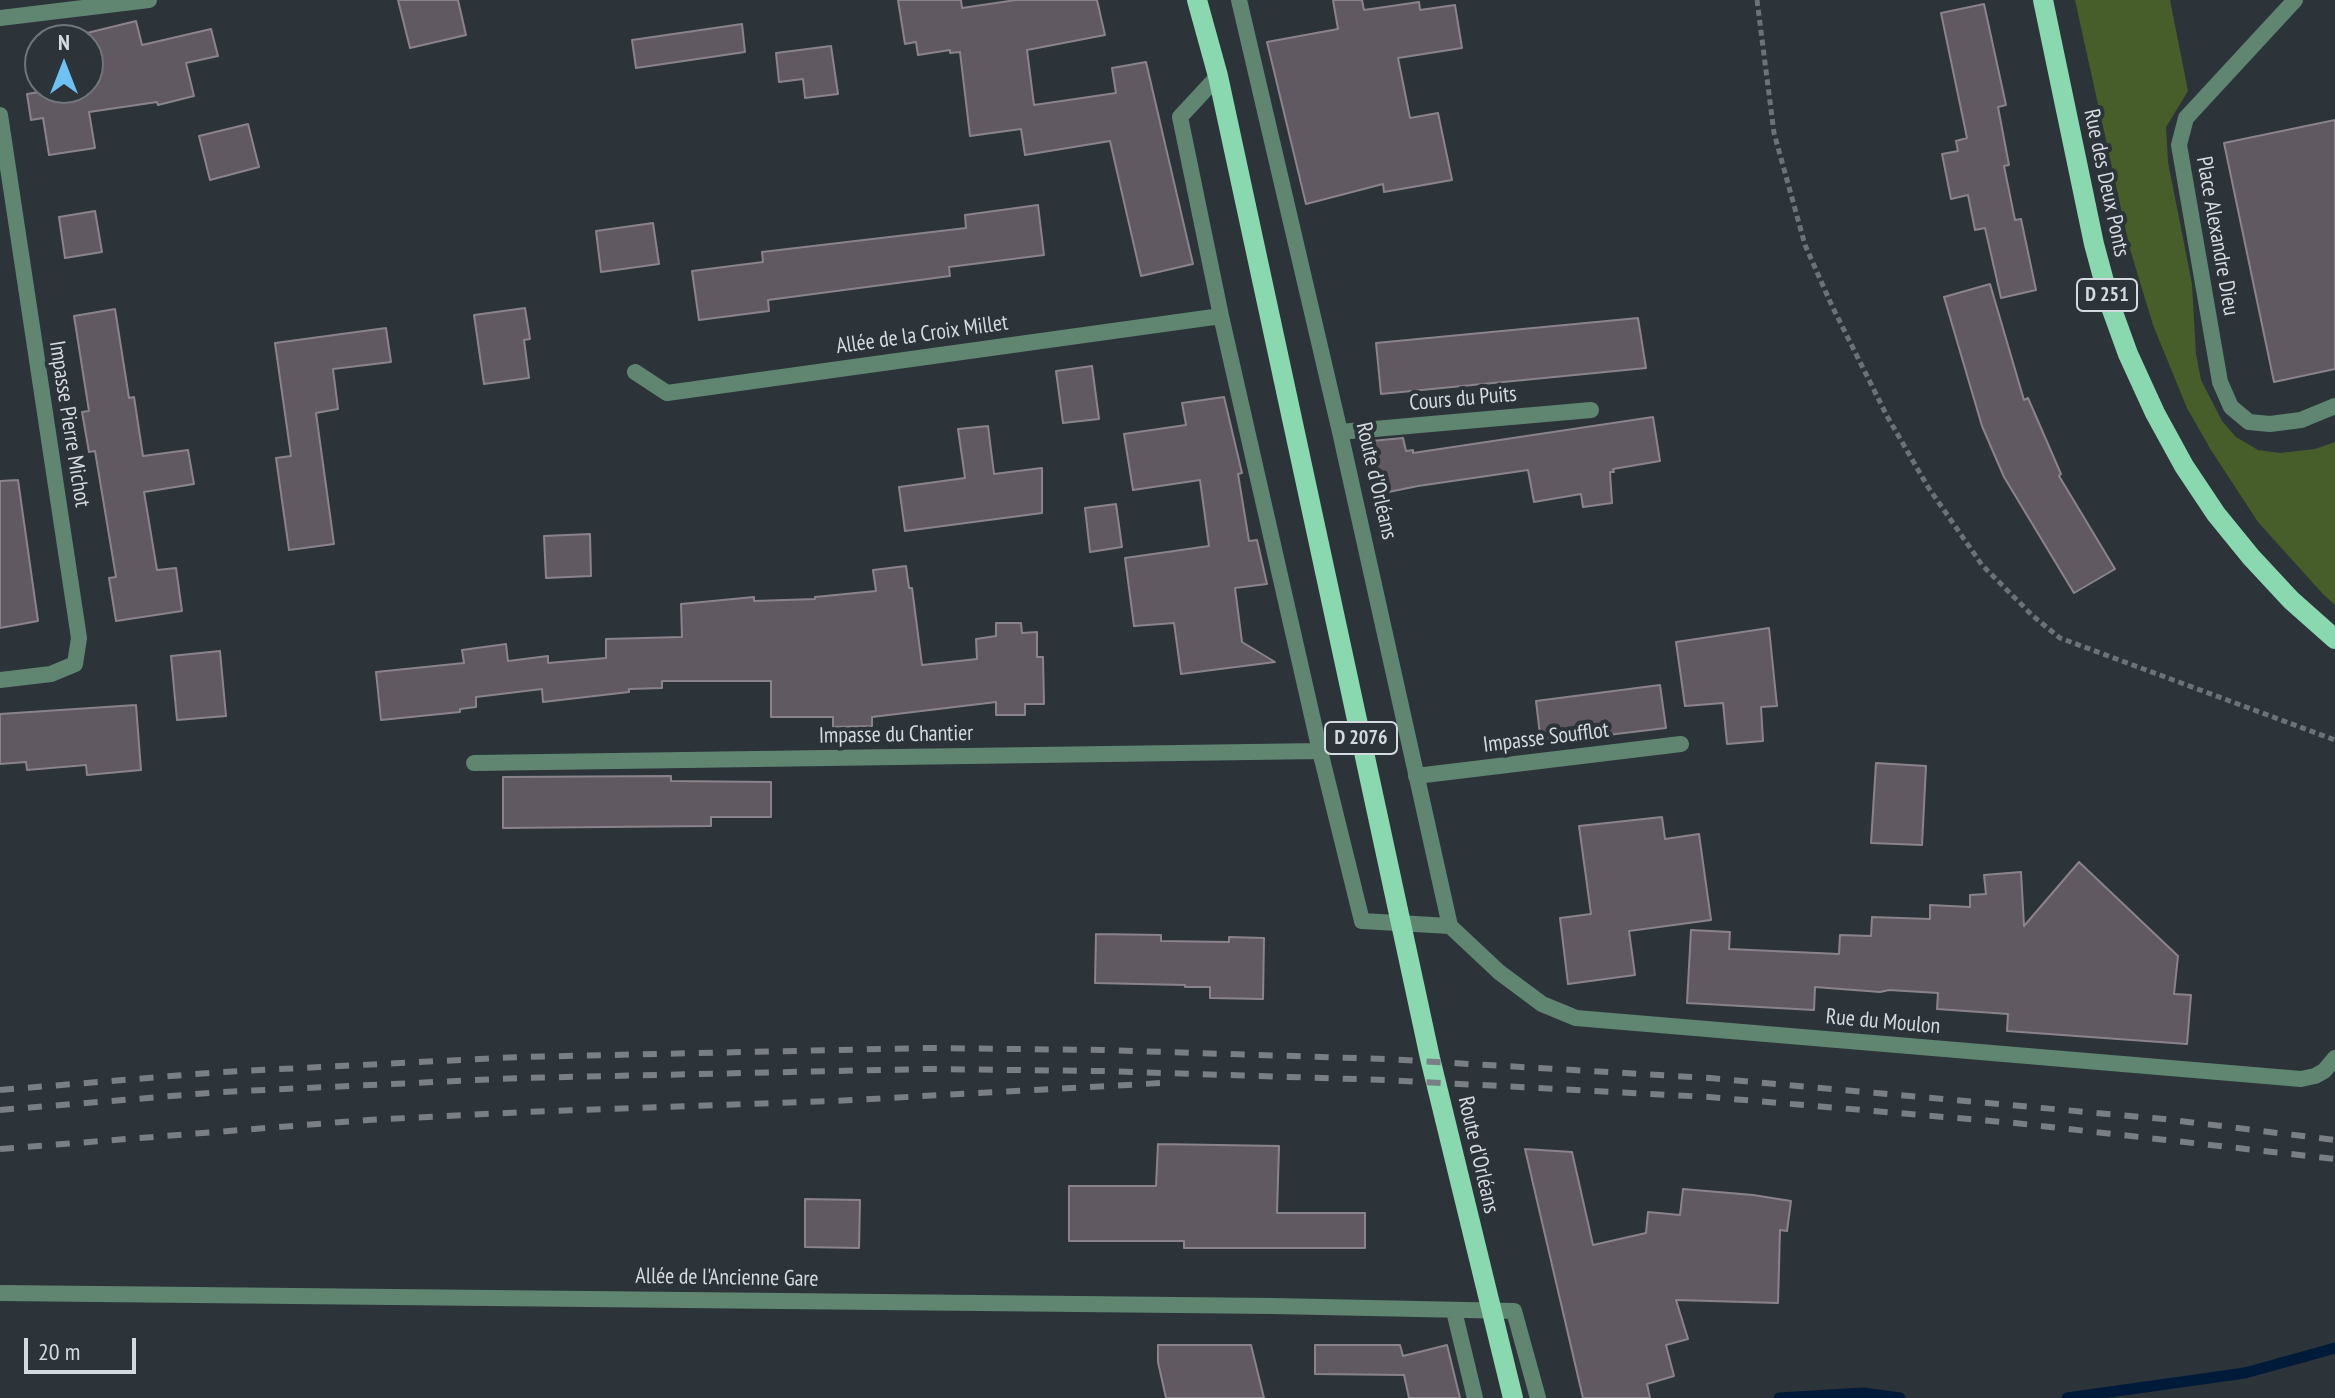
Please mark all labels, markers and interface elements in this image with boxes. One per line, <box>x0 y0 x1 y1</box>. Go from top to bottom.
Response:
north arrow <box>24 24 104 104</box>
text: N <box>58 28 70 56</box>
street label: Rue des Deux Ponts <box>2077 107 2135 259</box>
street label: Place Alexandre Dieu <box>2190 154 2244 318</box>
road number: D 251 <box>2077 279 2137 311</box>
street label: Allée de la Croix Millet <box>834 310 1010 360</box>
street label: Impasse Pierre Michot <box>43 339 95 509</box>
street label: Cours du Puits <box>1408 381 1518 417</box>
street label: Route d'Orléans <box>1350 420 1402 542</box>
street label: Impasse Soufflot <box>1482 717 1610 759</box>
street label: Impasse du Chantier <box>819 720 973 750</box>
road number: D 2076 <box>1325 722 1397 754</box>
street label: Rue du Moulon <box>1825 1004 1941 1040</box>
street label: Route d'Orléans <box>1452 1094 1504 1216</box>
street label: Allée de l'Ancienne Gare <box>635 1263 819 1293</box>
scale bar <box>28 1322 140 1372</box>
text: 20 m <box>38 1336 80 1367</box>

